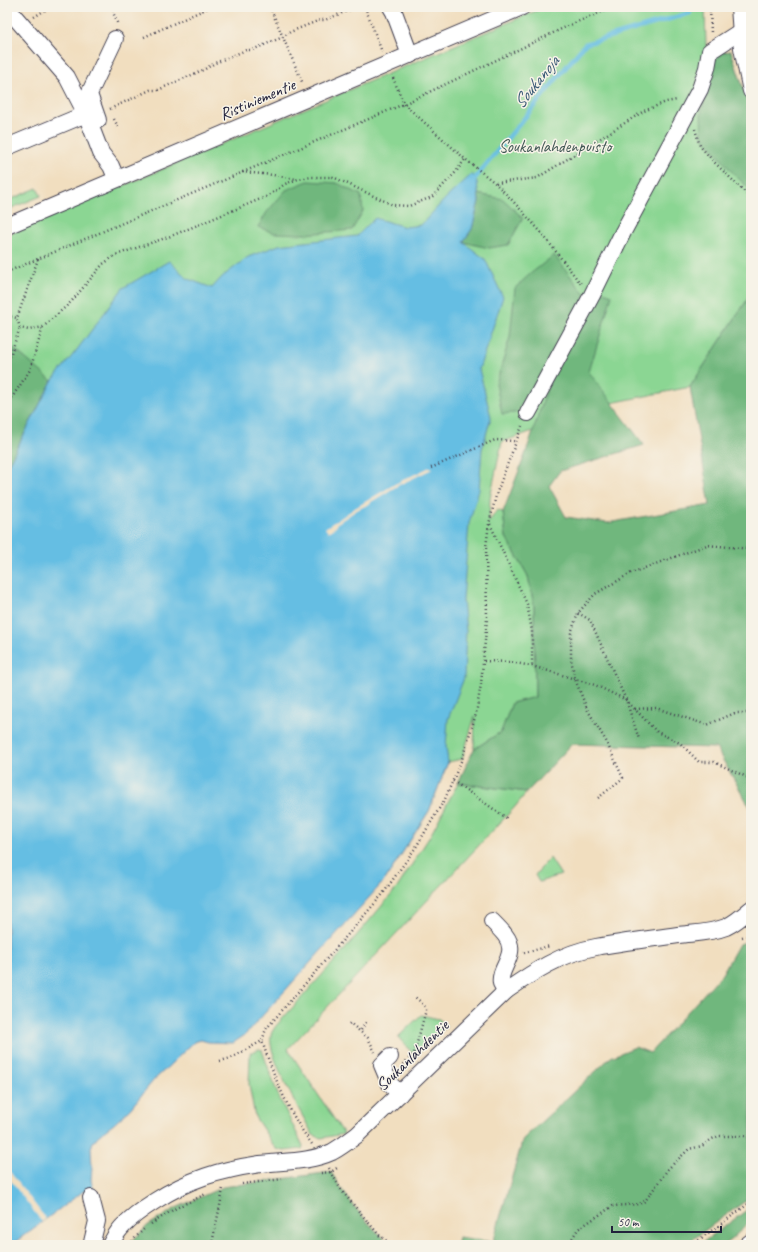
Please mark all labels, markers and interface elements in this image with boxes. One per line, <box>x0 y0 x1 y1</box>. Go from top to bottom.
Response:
water label: Soukanoja <box>508 50 565 113</box>
street label: Ristiniementie <box>216 74 300 125</box>
park label: Soukanlahdenpuisto <box>499 136 613 157</box>
street label: Soukanlahdentie <box>371 1014 454 1095</box>
scale bar <box>612 1208 721 1234</box>
text: 50 m <box>618 1214 640 1230</box>

